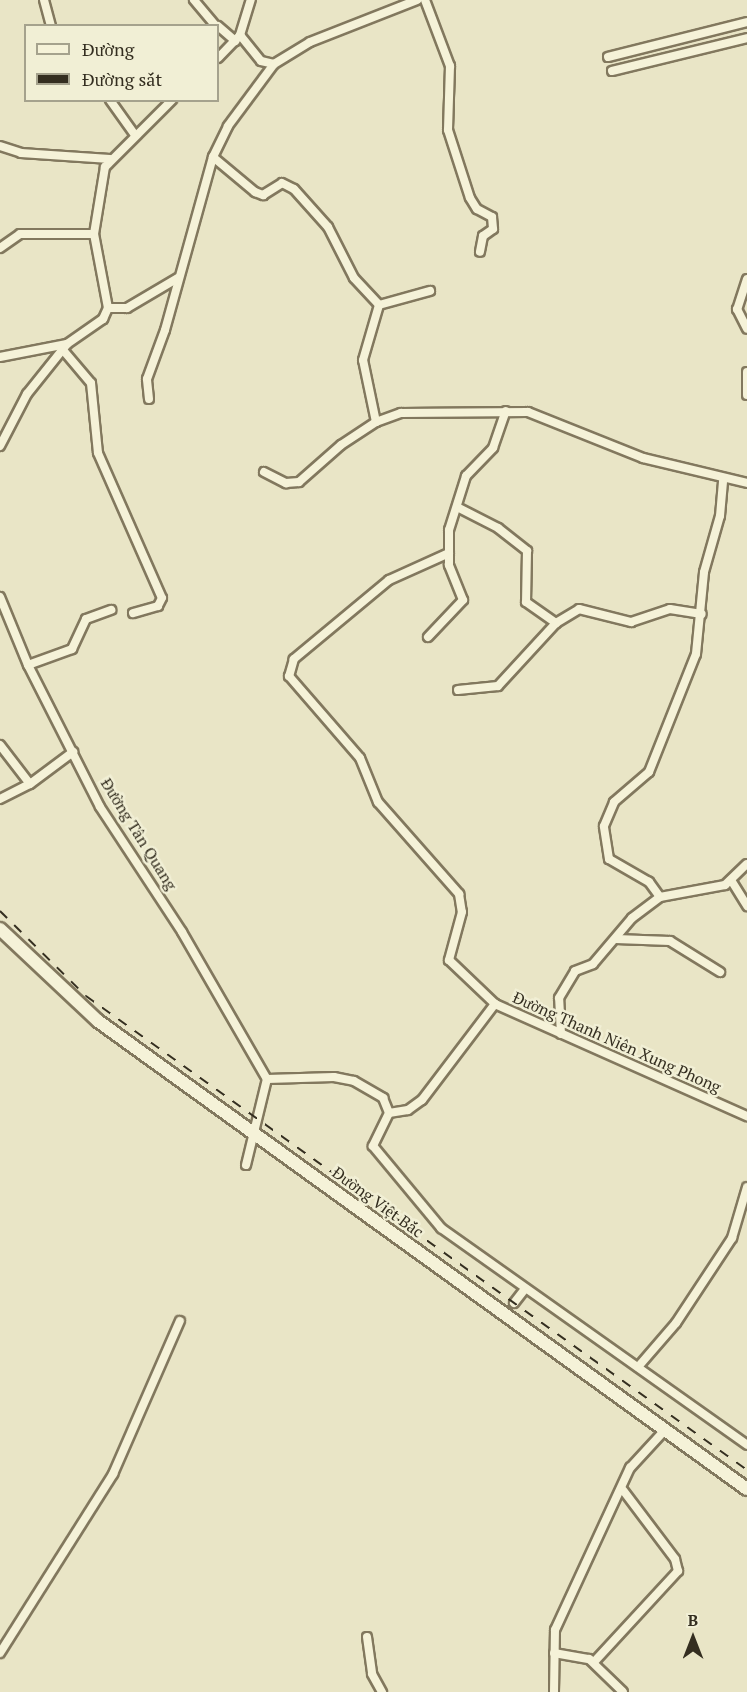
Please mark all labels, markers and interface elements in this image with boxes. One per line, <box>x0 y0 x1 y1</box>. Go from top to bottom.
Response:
legend <box>24 24 219 102</box>
text: Đường <box>82 37 134 61</box>
text: Đường sắt <box>82 67 162 91</box>
street label: Đường Tân Quang <box>97 775 181 893</box>
street label: Đường Thanh Niên Xung Phong <box>510 987 724 1097</box>
street label: Đường Việt Bắc <box>329 1162 427 1242</box>
north arrow <box>663 1608 723 1668</box>
text: B <box>688 1609 698 1631</box>

